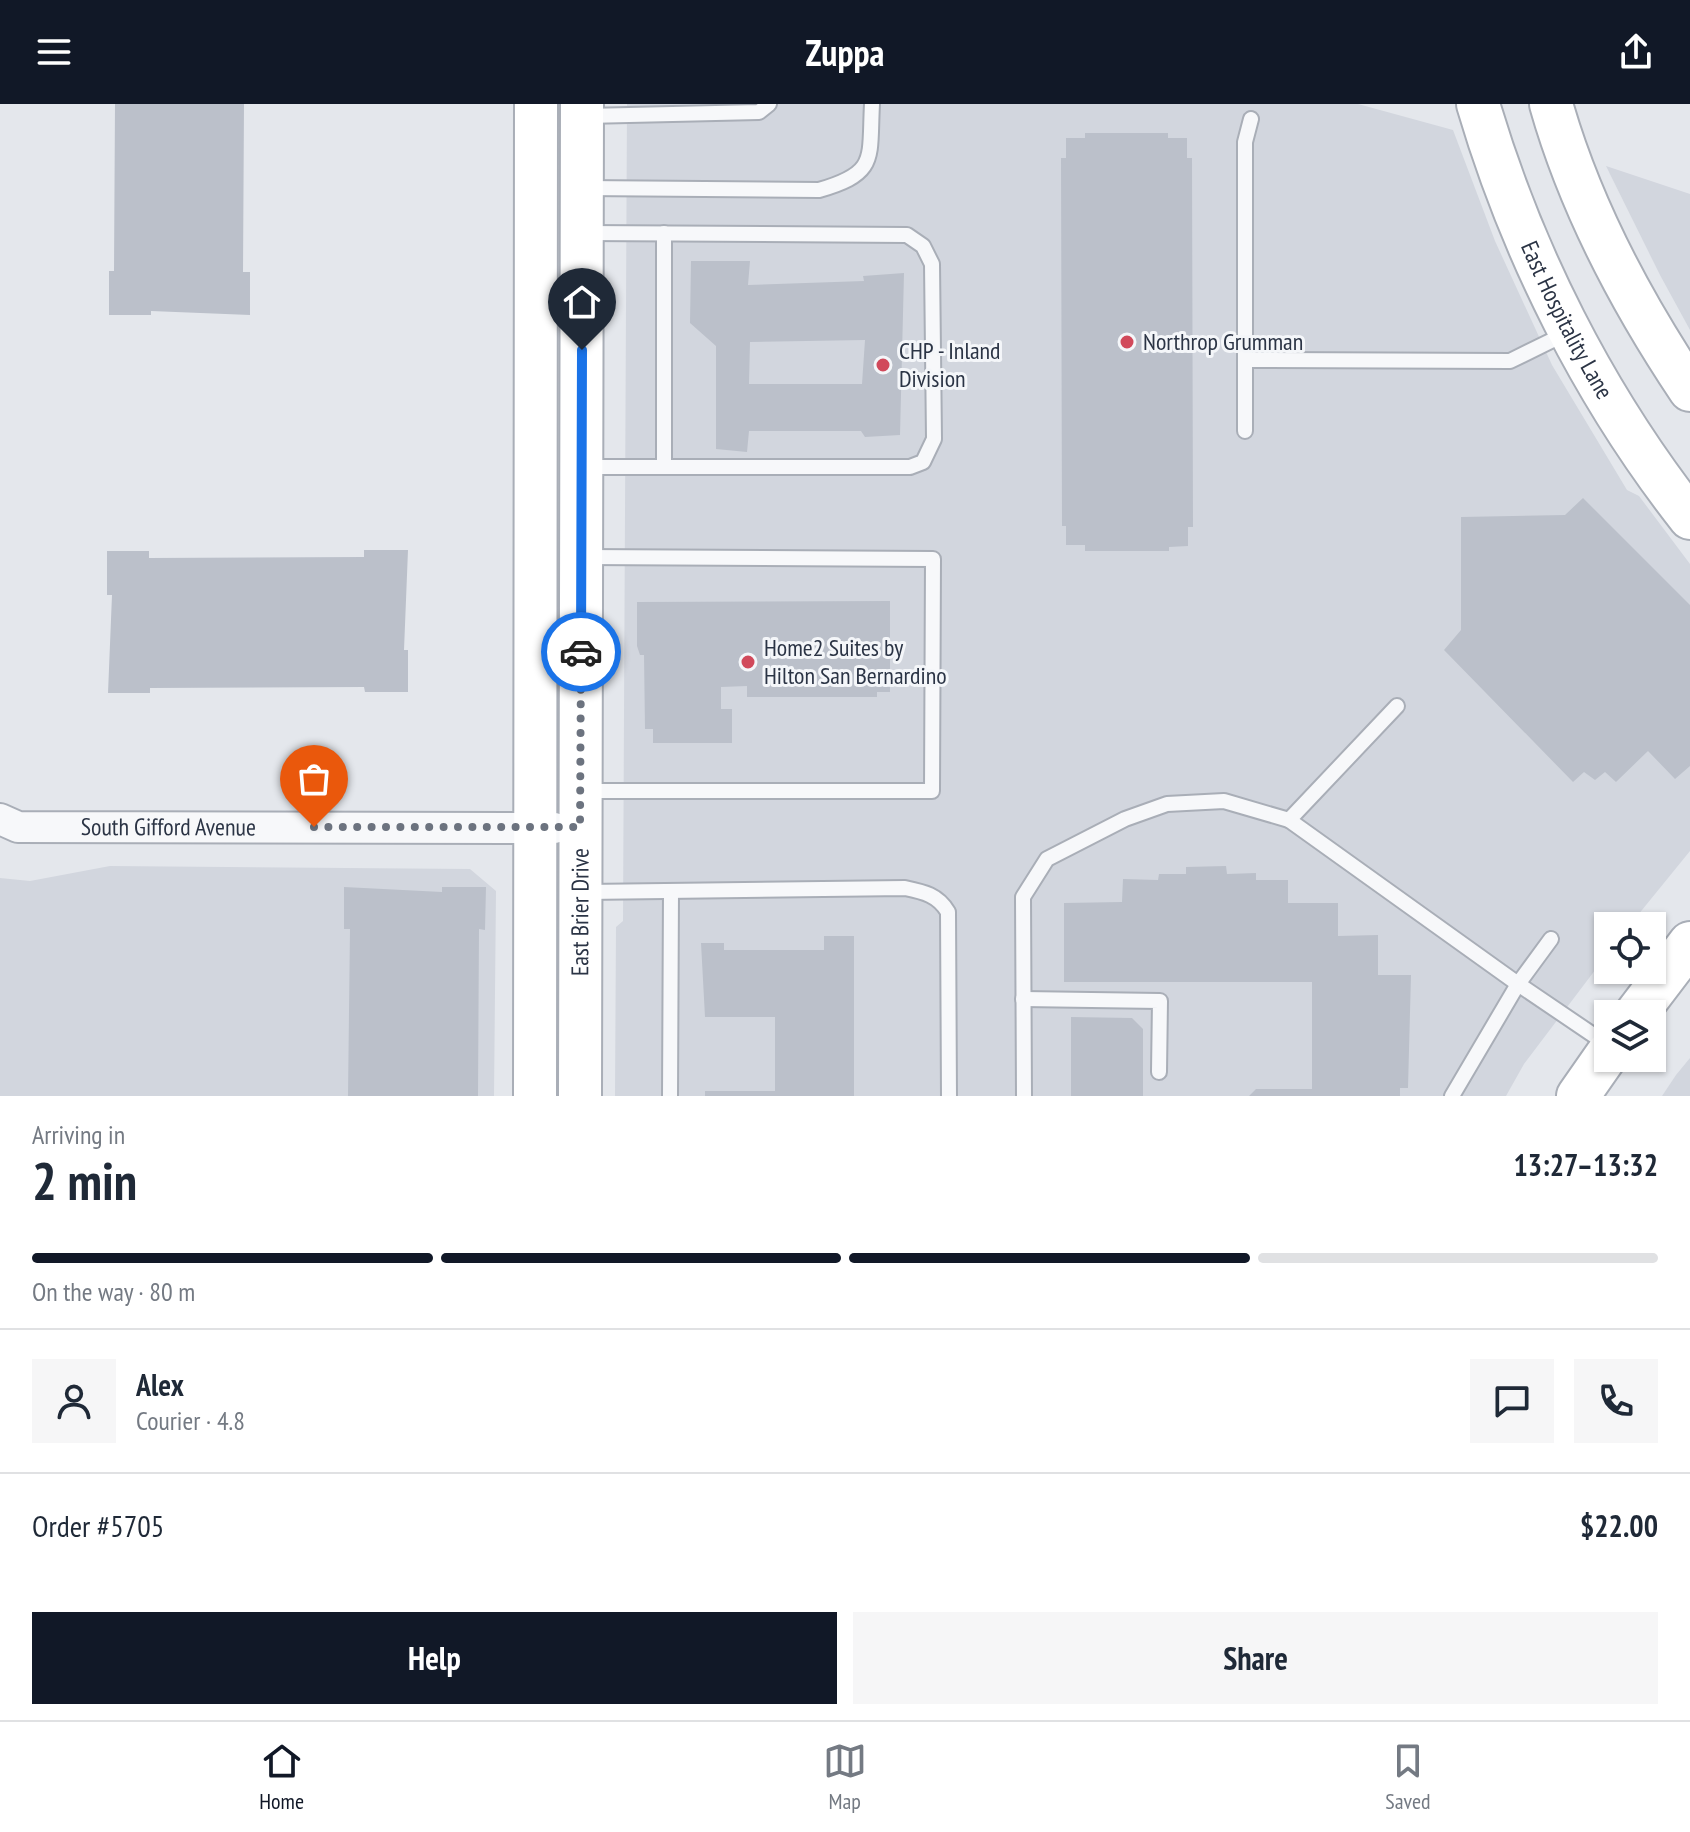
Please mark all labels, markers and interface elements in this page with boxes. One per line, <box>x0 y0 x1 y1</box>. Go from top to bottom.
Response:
text: Zuppa <box>806 29 884 76</box>
icon: menu <box>32 30 76 74</box>
icon: share <box>1614 30 1658 74</box>
street label: East Hospitality Lane <box>1514 236 1620 405</box>
pin <box>548 268 616 350</box>
icon: home <box>560 280 604 324</box>
place label: Northrop Grumman <box>1143 326 1303 357</box>
marker: Northrop Grumman <box>1118 333 1136 351</box>
place label: CHP - Inland Division <box>899 335 1001 394</box>
marker: CHP - Inland Division <box>874 356 892 374</box>
courier <box>541 612 621 692</box>
icon: car <box>559 630 603 674</box>
place label: Home2 Suites by Hilton San Bernardino <box>764 632 947 691</box>
marker: Home2 Suites by Hilton San Bernardino <box>739 653 757 671</box>
pin <box>280 745 348 827</box>
icon: bag <box>292 757 336 801</box>
street label: South Gifford Avenue <box>81 811 256 842</box>
street label: East Brier Drive <box>564 848 596 976</box>
map controls <box>1594 912 1666 1072</box>
button: locate <box>1594 912 1666 984</box>
button: layers <box>1594 1000 1666 1072</box>
text: Arriving in <box>32 1118 125 1151</box>
text: 13:27–13:32 <box>1514 1145 1658 1184</box>
text: 2 min <box>32 1147 137 1214</box>
text: On the way · 80 m <box>32 1275 195 1308</box>
button: person <box>32 1359 116 1443</box>
button: chat <box>1470 1359 1554 1443</box>
button: phone <box>1574 1359 1658 1443</box>
text: Alex <box>136 1365 184 1404</box>
text: Courier · 4.8 <box>136 1404 245 1437</box>
text: Order #5705 <box>32 1506 164 1545</box>
text: $22.00 <box>1580 1506 1658 1545</box>
button: Help <box>32 1612 837 1704</box>
button: Share <box>853 1612 1658 1704</box>
tab: Home <box>259 1739 304 1815</box>
tab: Map <box>823 1739 867 1815</box>
tab: Saved <box>1385 1739 1431 1815</box>

